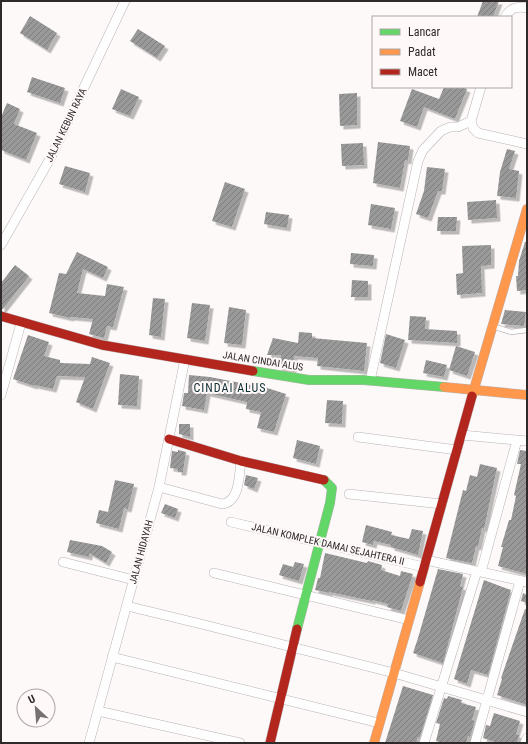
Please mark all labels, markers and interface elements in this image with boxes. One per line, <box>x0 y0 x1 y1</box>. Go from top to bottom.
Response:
legend <box>372 16 512 88</box>
text: Lancar <box>408 25 441 39</box>
text: Padat <box>408 45 436 59</box>
text: Macet <box>408 65 438 79</box>
street label: JALAN KEBUN RAYA <box>43 86 89 164</box>
street label: JALAN CINDAI ALUS <box>222 349 304 373</box>
district label: CINDAI ALUS <box>194 381 266 395</box>
street label: JALAN HIDAYAH <box>127 519 155 585</box>
street label: JALAN KOMPLEK DAMAI SEJAHTERA II <box>251 521 405 567</box>
north arrow <box>16 688 56 728</box>
text: U <box>26 692 38 707</box>

